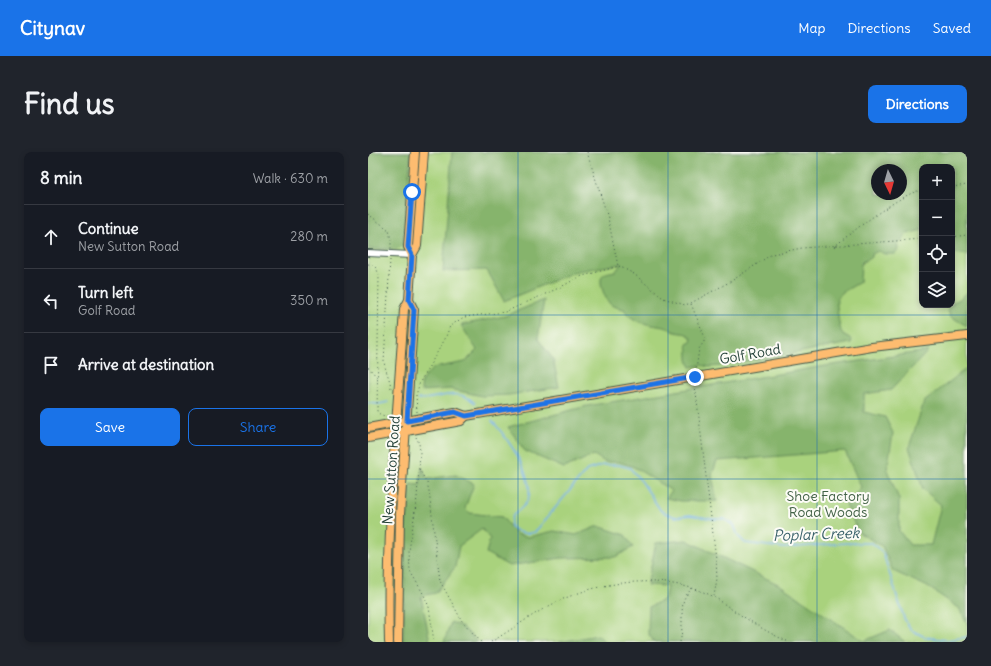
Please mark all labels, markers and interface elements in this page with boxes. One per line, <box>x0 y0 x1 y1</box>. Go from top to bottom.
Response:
text: Citynav <box>20 16 85 40</box>
text: Map <box>798 19 825 37</box>
text: Directions <box>847 19 911 37</box>
text: Saved <box>933 19 971 37</box>
button: Directions <box>868 85 967 123</box>
text: Find us <box>24 86 115 122</box>
north arrow <box>871 164 907 200</box>
map controls <box>919 164 955 308</box>
button: + <box>919 164 955 200</box>
text: 8 min <box>40 167 82 189</box>
text: Walk · 630 m <box>253 170 328 187</box>
route start <box>403 183 421 201</box>
button: − <box>919 200 955 236</box>
text: Continue <box>78 219 139 238</box>
icon: ahead <box>40 226 62 248</box>
text: 280 m <box>290 228 328 245</box>
button: locate <box>919 236 955 272</box>
text: New Sutton Road <box>78 238 179 255</box>
button: layers <box>919 272 955 308</box>
text: Turn left <box>78 283 133 302</box>
icon: left <box>40 290 62 312</box>
text: 350 m <box>290 292 328 309</box>
text: Golf Road <box>78 302 135 319</box>
street label: Golf Road <box>718 340 782 368</box>
icon: arrive <box>40 354 62 376</box>
text: Arrive at destination <box>78 355 214 374</box>
route end <box>686 368 704 386</box>
button: Save <box>40 408 180 446</box>
button: Share <box>188 408 328 446</box>
street label: New Sutton Road <box>378 415 404 525</box>
park label: Shoe Factory Road Woods <box>786 487 870 521</box>
water label: Poplar Creek <box>772 523 861 545</box>

